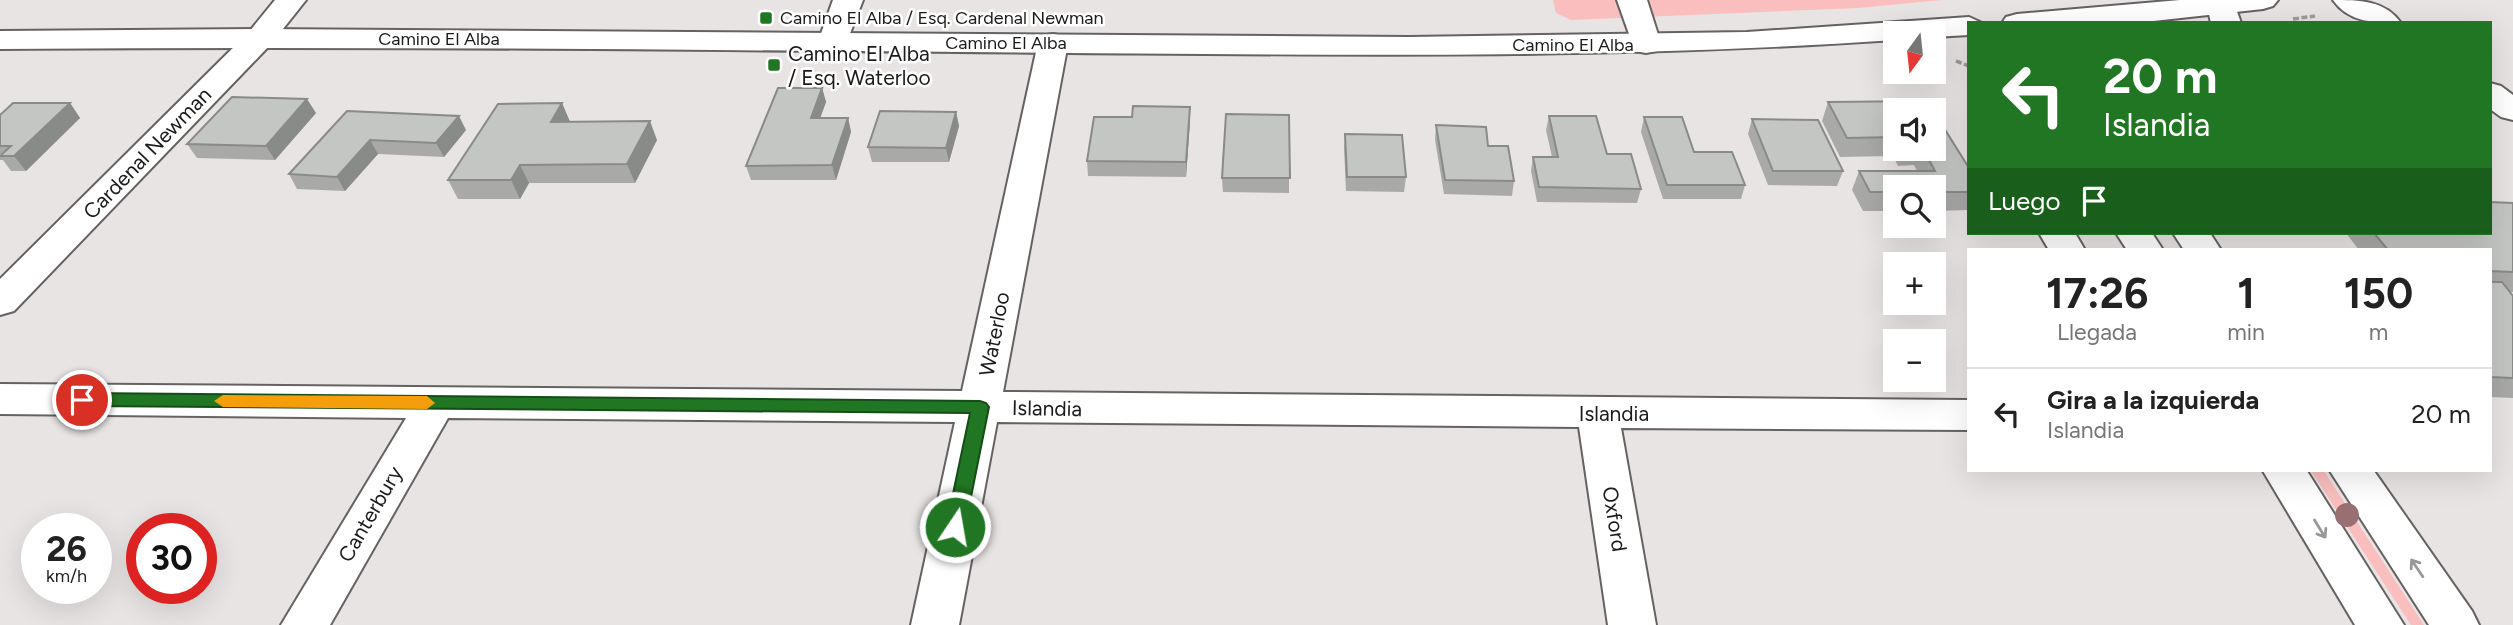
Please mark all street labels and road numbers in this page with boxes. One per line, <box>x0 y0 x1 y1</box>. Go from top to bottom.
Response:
street label: Camino El Alba <box>378 28 500 50</box>
street label: Camino El Alba <box>945 32 1067 54</box>
street label: Camino El Alba <box>1512 34 1634 56</box>
street label: Cardenal Newman <box>78 82 216 224</box>
street label: Waterloo <box>974 290 1014 378</box>
street label: Islandia <box>1012 395 1082 421</box>
street label: Islandia <box>1579 401 1649 426</box>
street label: Canterbury <box>333 462 407 566</box>
street label: Oxford <box>1598 485 1632 553</box>

